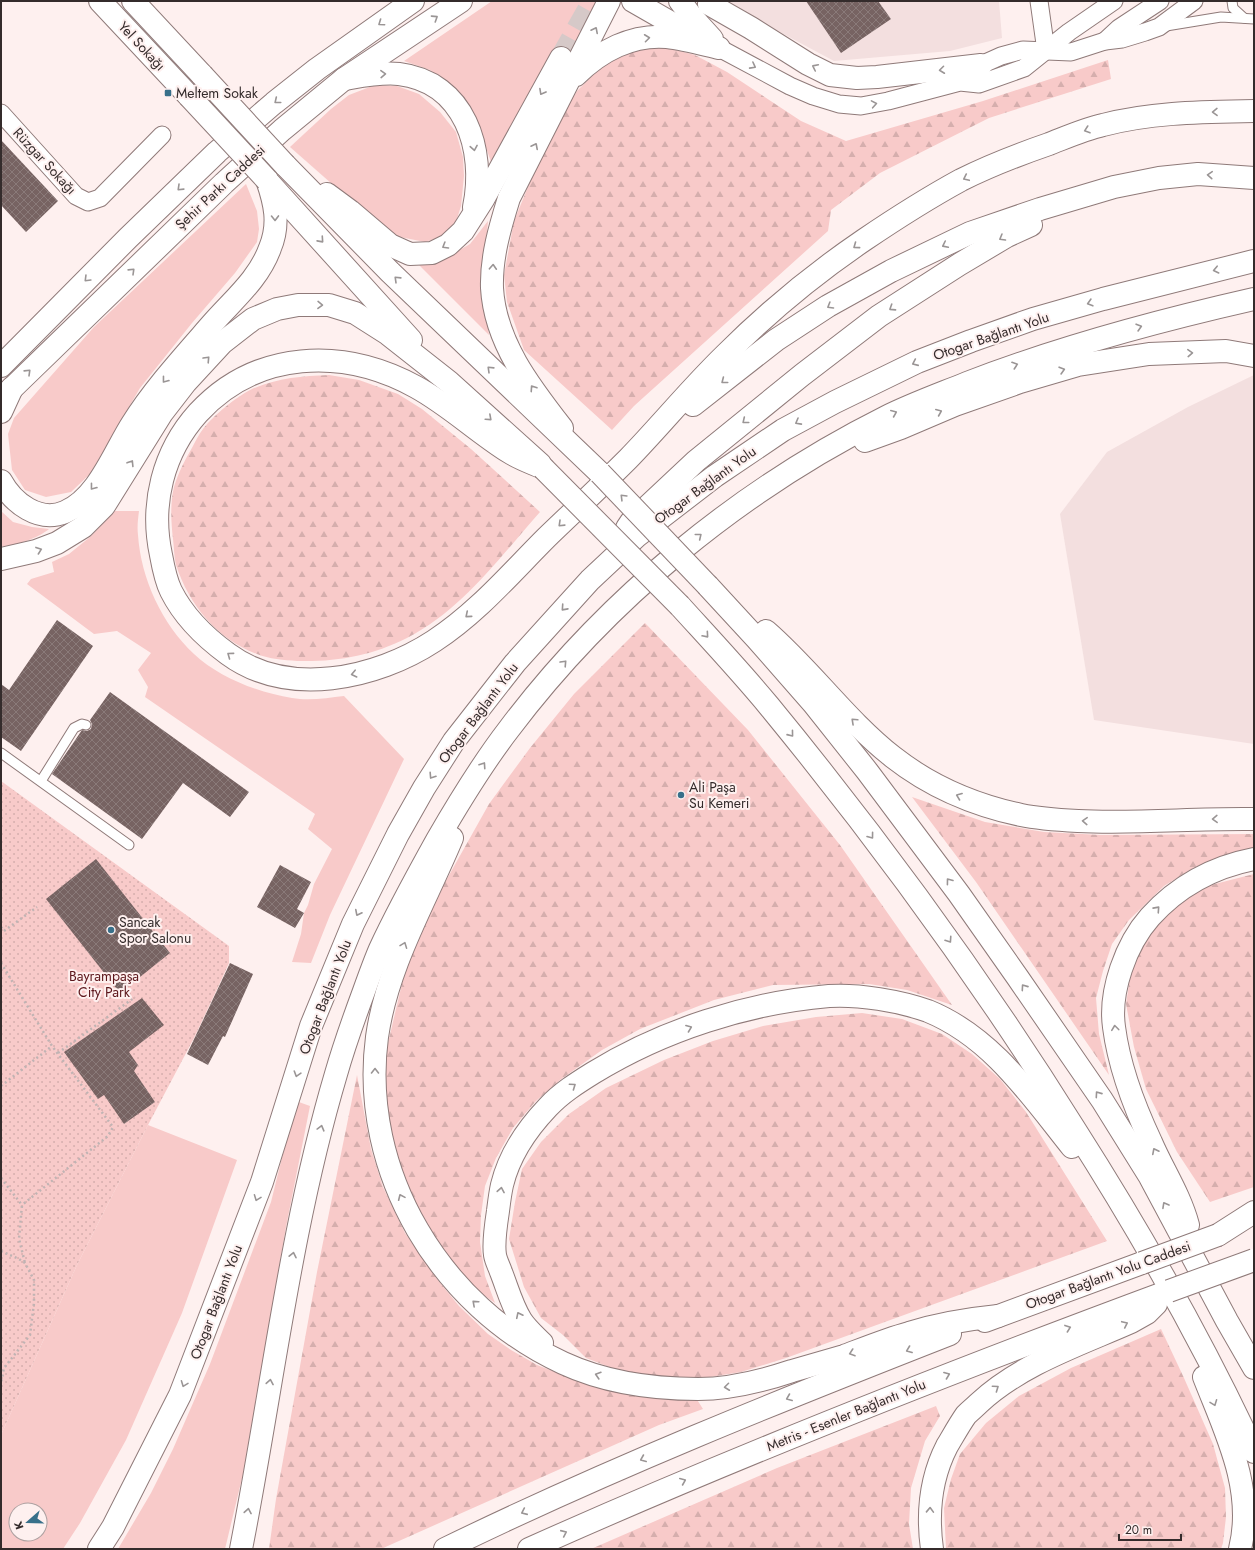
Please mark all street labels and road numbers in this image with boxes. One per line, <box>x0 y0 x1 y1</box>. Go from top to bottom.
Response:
street label: Yel Sokağı <box>114 17 170 75</box>
street label: Rüzgar Sokağı <box>9 123 81 199</box>
street label: Şehir Parkı Caddesi <box>171 140 269 234</box>
street label: Otogar Bağlantı Yolu <box>930 307 1052 365</box>
street label: Otogar Bağlantı Yolu <box>650 441 760 529</box>
street label: Otogar Bağlantı Yolu <box>433 658 523 768</box>
street label: Otogar Bağlantı Yolu <box>294 937 356 1057</box>
street label: Otogar Bağlantı Yolu Caddesi <box>1023 1236 1193 1314</box>
street label: Otogar Bağlantı Yolu <box>185 1242 247 1362</box>
street label: Metris - Esenler Bağlantı Yolu <box>763 1374 929 1456</box>

